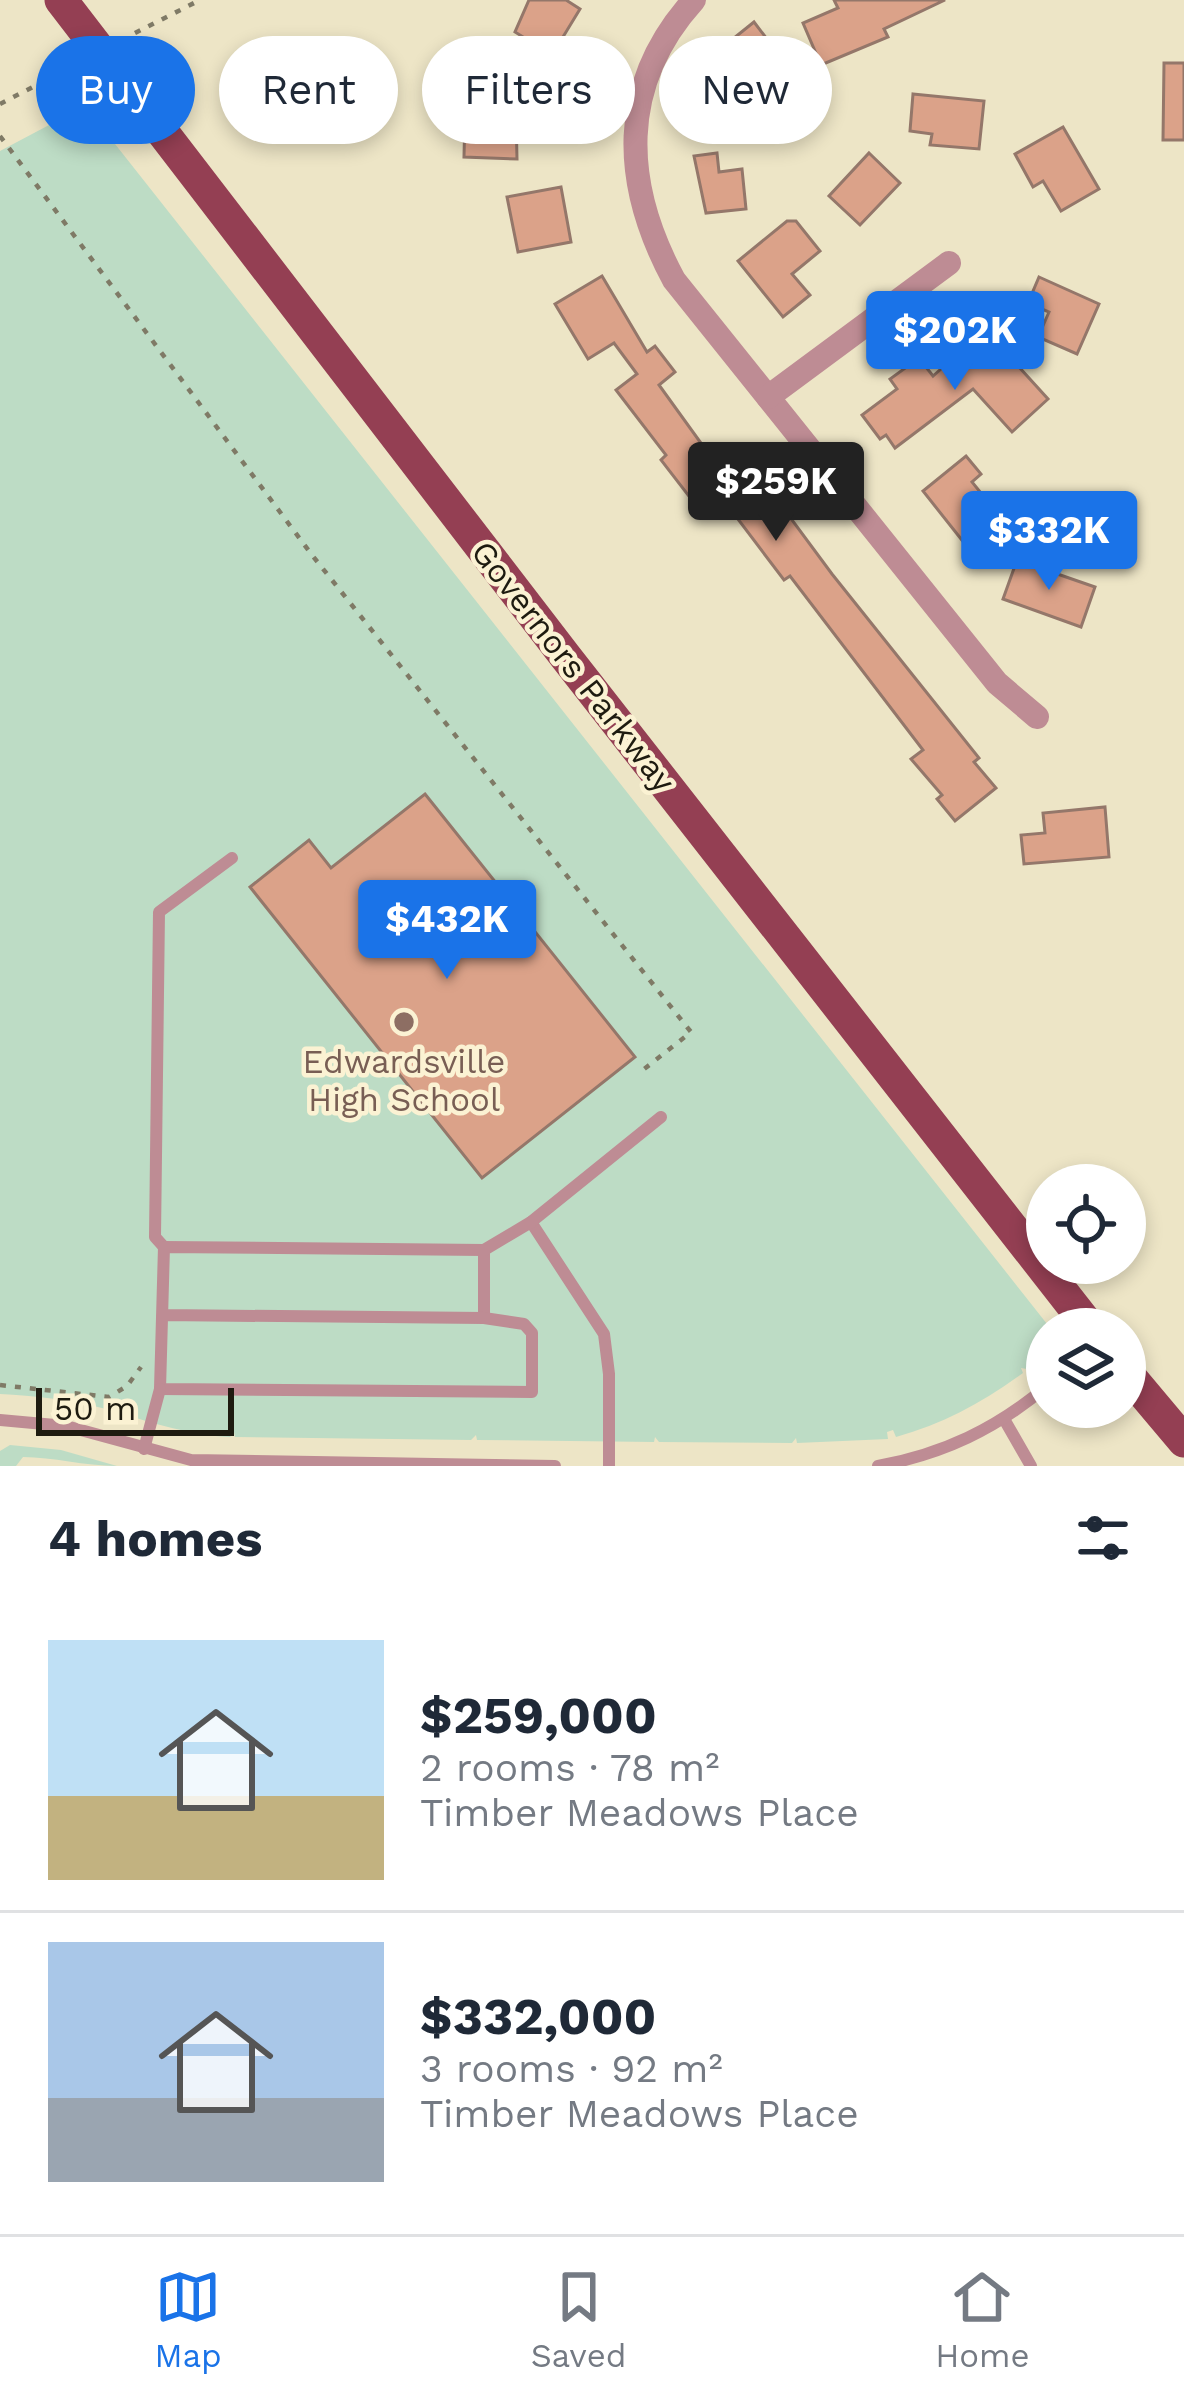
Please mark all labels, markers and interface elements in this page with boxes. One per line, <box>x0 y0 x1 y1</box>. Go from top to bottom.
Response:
chip: Buy <box>36 36 195 144</box>
chip: Rent <box>219 36 398 144</box>
chip: Filters <box>422 36 635 144</box>
chip: New <box>659 36 832 144</box>
pin: $202K <box>871 291 1039 393</box>
text: $202K <box>893 307 1017 352</box>
pin: $259K <box>692 442 860 544</box>
text: $259K <box>715 458 837 503</box>
pin: $332K <box>965 491 1133 593</box>
text: $332K <box>988 507 1110 552</box>
street label: Governors Parkway <box>463 533 684 800</box>
pin: $432K <box>363 880 531 982</box>
text: $432K <box>385 896 509 941</box>
marker: Edwardsville High School <box>391 1009 417 1035</box>
place label: Edwardsville High School <box>303 1042 505 1119</box>
map controls <box>1026 1164 1146 1428</box>
button: locate <box>1026 1164 1146 1284</box>
button: layers <box>1026 1308 1146 1428</box>
scale bar <box>36 1382 234 1435</box>
text: 50 m <box>54 1389 136 1428</box>
icon: filters <box>1070 1505 1136 1571</box>
text: 4 homes <box>48 1509 262 1568</box>
text: $259,000 <box>420 1686 657 1745</box>
icon: home <box>144 1688 288 1832</box>
text: 2 rooms · 78 m² <box>420 1745 720 1790</box>
text: Timber Meadows Place <box>420 1790 859 1835</box>
text: $332,000 <box>420 1987 656 2046</box>
icon: home <box>144 1990 288 2134</box>
text: 3 rooms · 92 m² <box>420 2046 723 2091</box>
text: Timber Meadows Place <box>420 2091 859 2136</box>
tab: Map <box>154 2264 222 2375</box>
tab: Saved <box>531 2264 626 2375</box>
tab: Home <box>935 2264 1030 2375</box>

